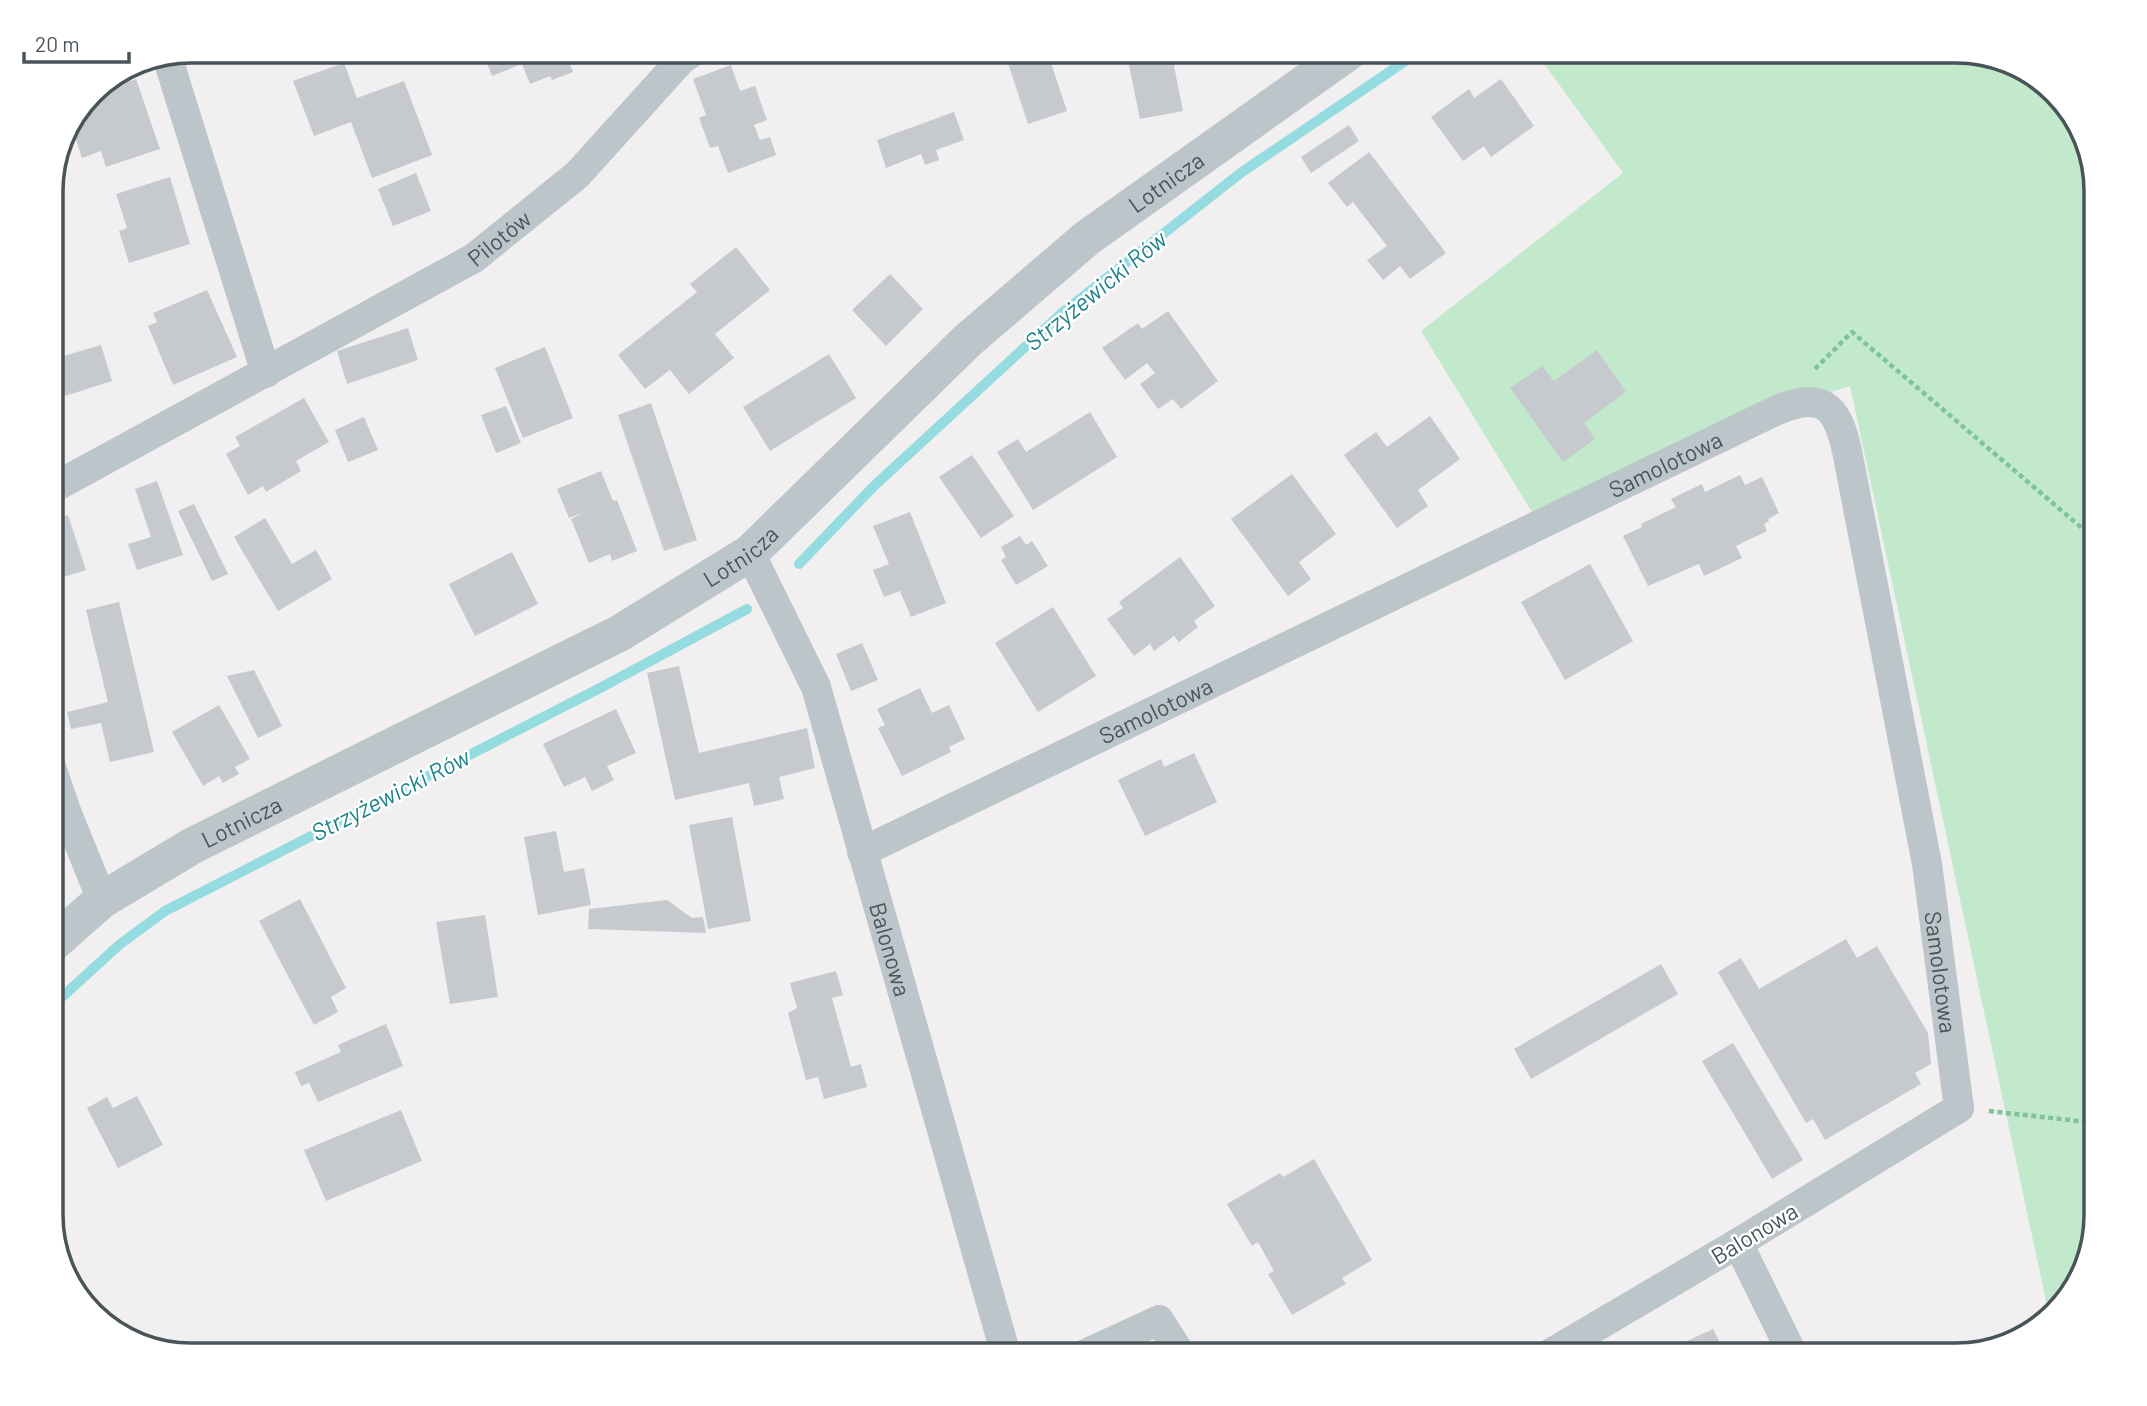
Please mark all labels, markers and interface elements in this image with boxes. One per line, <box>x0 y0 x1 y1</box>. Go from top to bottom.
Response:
scale bar <box>24 21 130 65</box>
text: 20 m <box>35 31 80 56</box>
street label: Lotnicza <box>1123 146 1209 218</box>
street label: Pilotów <box>461 204 536 272</box>
water label: Strzyżewicki Rów <box>1018 223 1173 356</box>
street label: Samolotowa <box>1604 425 1726 503</box>
street label: Lotnicza <box>698 520 784 593</box>
street label: Samolotowa <box>1094 671 1217 749</box>
water label: Strzyżewicki Rów <box>306 741 475 846</box>
street label: Lotnicza <box>196 790 286 853</box>
street label: Balonowa <box>864 899 917 999</box>
street label: Samolotowa <box>1919 910 1963 1035</box>
street label: Balonowa <box>1706 1196 1802 1270</box>

